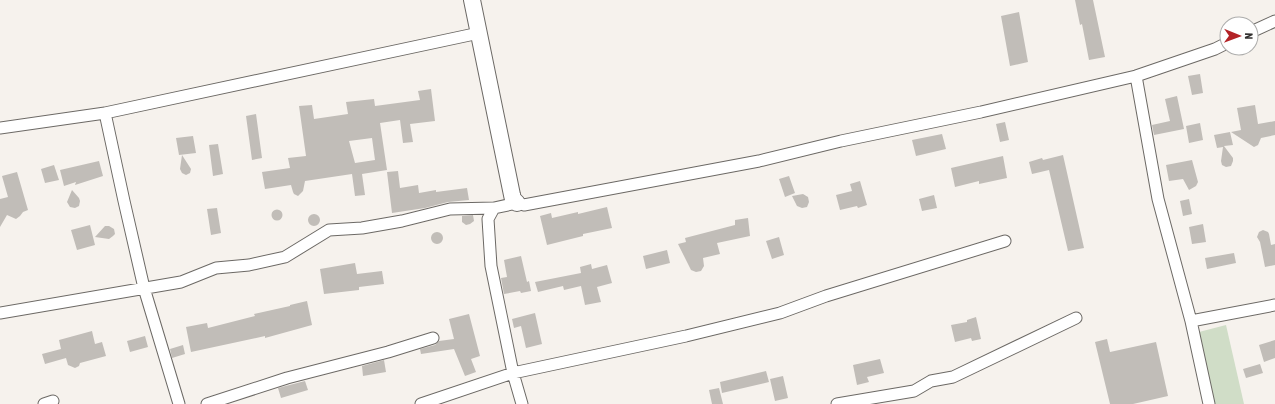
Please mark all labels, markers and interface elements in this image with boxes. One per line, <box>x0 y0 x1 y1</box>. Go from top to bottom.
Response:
north arrow <box>1219 16 1259 56</box>
text: N <box>1243 33 1255 40</box>

